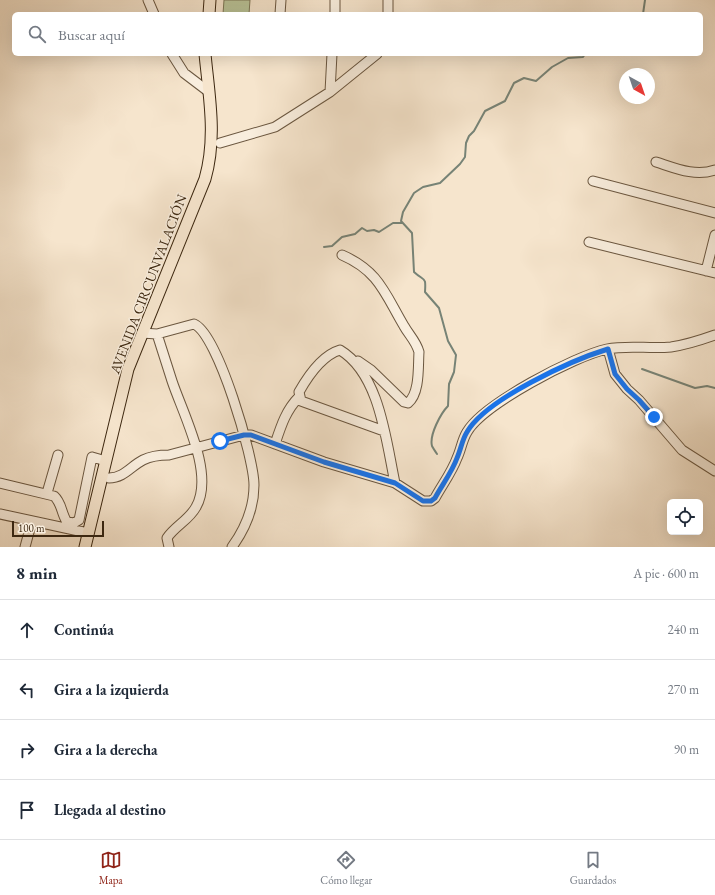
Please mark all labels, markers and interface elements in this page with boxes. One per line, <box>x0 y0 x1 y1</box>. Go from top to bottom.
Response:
search box <box>12 12 703 56</box>
icon: search <box>26 23 48 45</box>
text: Buscar aquí <box>58 25 125 44</box>
north arrow <box>619 68 655 104</box>
street label: AVENIDA CIRCUNVALACIÓN <box>105 192 191 377</box>
route end <box>645 408 663 426</box>
route start <box>211 432 229 450</box>
map controls <box>667 499 703 535</box>
button: locate <box>667 499 703 535</box>
scale bar <box>12 519 104 538</box>
text: 100 m <box>18 521 45 535</box>
text: 8 min <box>16 562 57 584</box>
text: A pie · 600 m <box>633 565 699 582</box>
icon: ahead <box>16 619 38 641</box>
text: Continúa <box>54 620 114 639</box>
text: 240 m <box>668 621 699 638</box>
icon: left <box>16 679 38 701</box>
text: Gira a la izquierda <box>54 680 169 699</box>
text: 270 m <box>668 681 699 698</box>
icon: right <box>16 739 38 761</box>
text: Gira a la derecha <box>54 740 158 759</box>
text: 90 m <box>674 741 699 758</box>
icon: arrive <box>16 799 38 821</box>
text: Llegada al destino <box>54 800 166 819</box>
tab: Mapa <box>99 849 123 887</box>
tab: Cómo llegar <box>320 849 372 887</box>
tab: Guardados <box>570 849 616 887</box>

